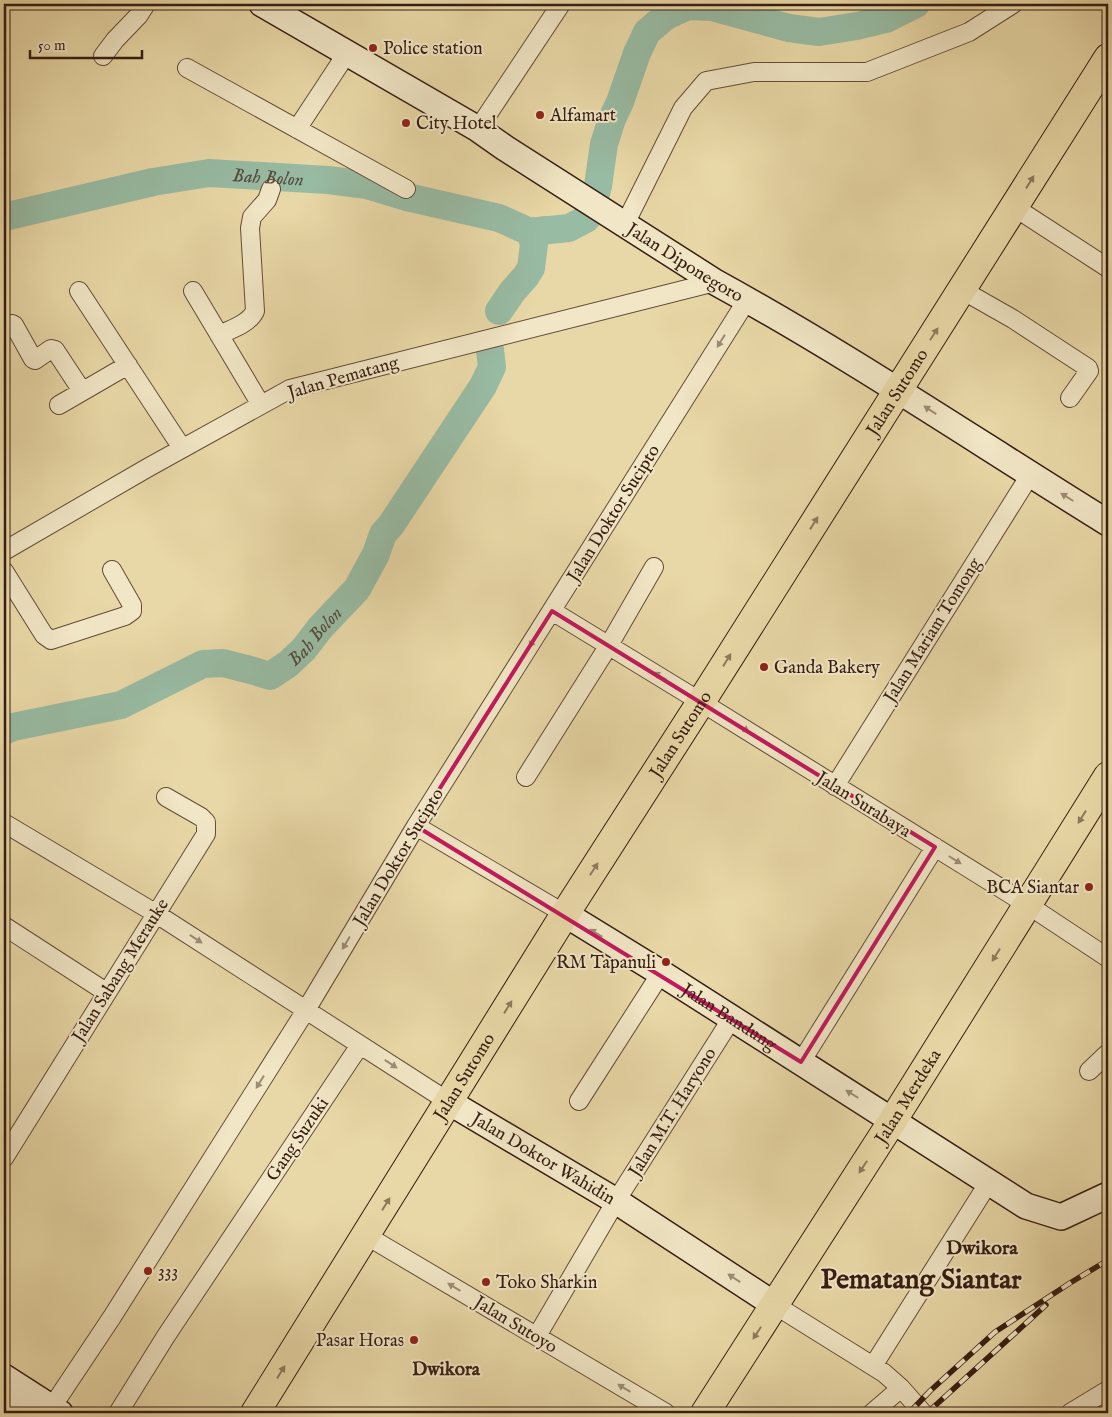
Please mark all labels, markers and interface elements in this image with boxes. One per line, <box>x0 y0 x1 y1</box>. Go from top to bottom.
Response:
scale bar <box>30 28 142 60</box>
text: 50 m <box>38 36 66 55</box>
place label: Police station <box>383 38 483 61</box>
marker: Police station <box>367 42 379 54</box>
place label: Alfamart <box>549 105 616 128</box>
marker: Alfamart <box>534 109 546 121</box>
place label: City Hotel <box>416 113 497 136</box>
marker: City Hotel <box>400 117 412 129</box>
water label: Bah Bolon <box>232 164 304 193</box>
one-way arrow <box>1025 175 1035 188</box>
street label: Jalan Diponegoro <box>620 217 747 308</box>
one-way arrow <box>929 327 939 340</box>
one-way arrow <box>717 334 726 347</box>
street label: Jalan Sutomo <box>861 345 934 442</box>
street label: Jalan Pematang <box>283 352 402 406</box>
one-way arrow <box>923 405 936 415</box>
street label: Jalan Doktor Sucipto <box>562 441 666 588</box>
one-way arrow <box>1060 493 1073 502</box>
one-way arrow <box>809 516 819 529</box>
street label: Jalan Mariam Tomong <box>878 554 987 709</box>
water label: Bah Bolon <box>283 602 348 672</box>
one-way arrow <box>528 635 537 648</box>
one-way arrow <box>723 654 732 667</box>
place label: Ganda Bakery <box>774 657 880 680</box>
marker: Ganda Bakery <box>758 661 770 673</box>
one-way arrow <box>653 672 666 681</box>
street label: Jalan Sutomo <box>644 687 718 785</box>
one-way arrow <box>736 723 749 732</box>
street label: Jalan Surabaya <box>810 766 915 844</box>
street label: Jalan Doktor Sucipto <box>348 784 450 933</box>
one-way arrow <box>1078 811 1087 824</box>
one-way arrow <box>948 855 961 864</box>
one-way arrow <box>589 862 599 875</box>
place label: BCA Siantar <box>986 877 1079 900</box>
marker: BCA Siantar <box>1083 881 1095 893</box>
street label: Jalan Sabang Merauke <box>67 895 175 1049</box>
one-way arrow <box>589 929 602 938</box>
one-way arrow <box>189 935 203 944</box>
one-way arrow <box>341 937 350 950</box>
one-way arrow <box>991 949 1001 962</box>
place label: RM Tapanuli <box>556 952 656 975</box>
marker: RM Tapanuli <box>660 956 672 968</box>
street label: Jalan Bandung <box>675 978 781 1057</box>
one-way arrow <box>503 1000 513 1013</box>
street label: Jalan Sutomo <box>428 1029 501 1127</box>
street label: Jalan M.T. Haryono <box>623 1044 723 1184</box>
street label: Jalan Merdeka <box>869 1045 947 1151</box>
one-way arrow <box>384 1060 397 1069</box>
one-way arrow <box>256 1075 265 1088</box>
one-way arrow <box>845 1090 858 1099</box>
street label: Gang Suzuki <box>262 1093 335 1186</box>
street label: Jalan Doktor Wahidin <box>465 1107 619 1211</box>
one-way arrow <box>858 1160 868 1173</box>
one-way arrow <box>381 1198 390 1211</box>
district label: Dwikora <box>946 1236 1018 1261</box>
place label: 333 <box>158 1261 178 1284</box>
district label: Pematang Siantar <box>820 1263 1022 1298</box>
marker: 333 <box>142 1265 154 1277</box>
place label: Toko Sharkin <box>496 1272 598 1295</box>
one-way arrow <box>727 1274 740 1283</box>
marker: Toko Sharkin <box>480 1276 492 1288</box>
one-way arrow <box>448 1283 461 1292</box>
street label: Jalan Sutoyo <box>468 1290 561 1359</box>
one-way arrow <box>752 1326 761 1340</box>
place label: Pasar Horas <box>316 1330 404 1353</box>
marker: Pasar Horas <box>408 1334 420 1346</box>
district label: Dwikora <box>412 1358 481 1382</box>
one-way arrow <box>277 1365 286 1379</box>
one-way arrow <box>617 1384 630 1393</box>

